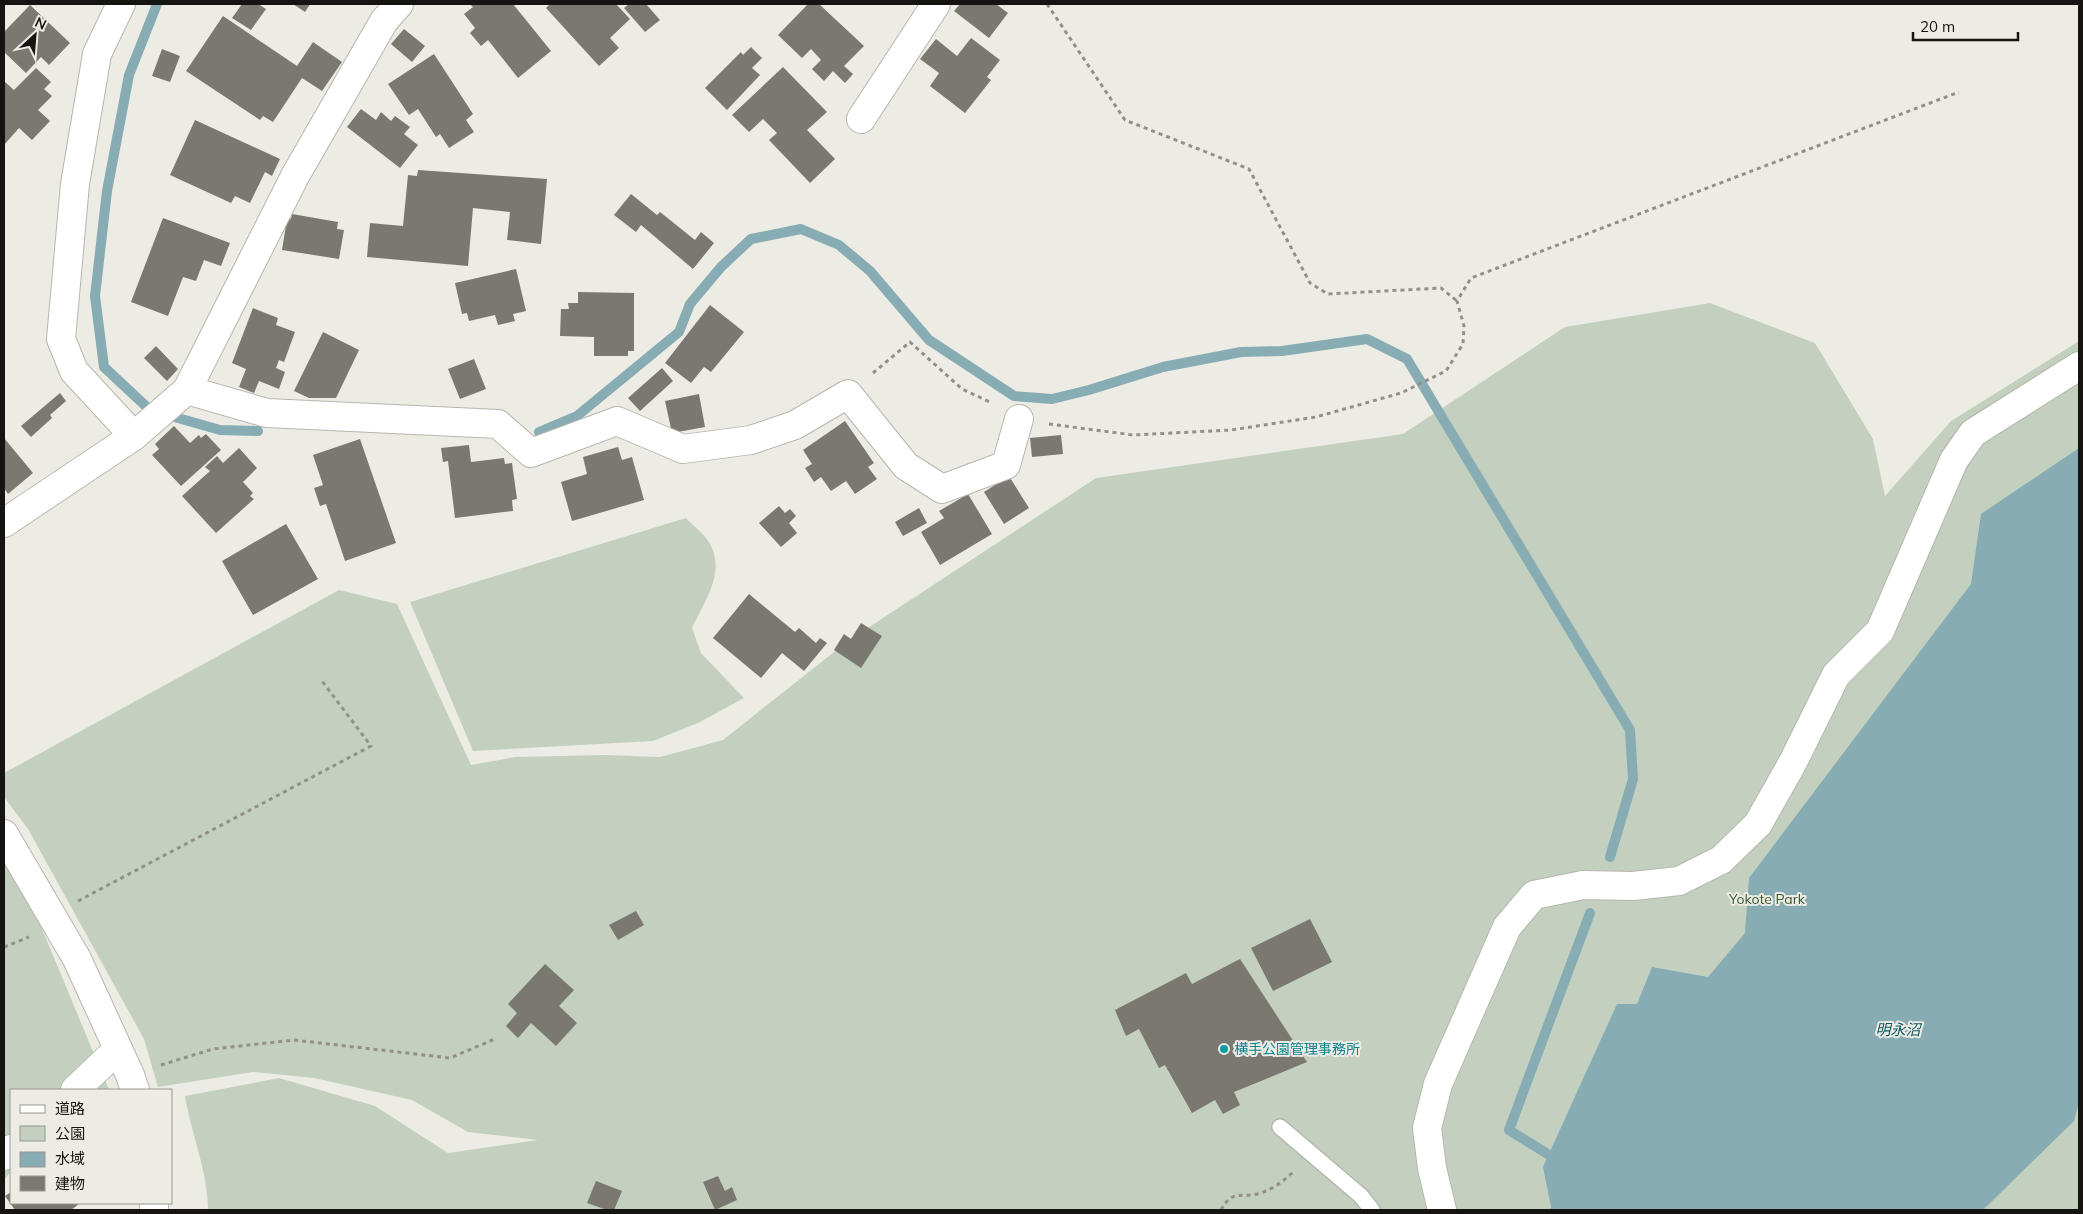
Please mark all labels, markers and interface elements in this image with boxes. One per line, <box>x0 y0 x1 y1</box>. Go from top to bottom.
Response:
north arrow <box>10 10 60 60</box>
scale bar <box>1913 10 2018 42</box>
text: N <box>32 13 49 34</box>
text: 20 m <box>1920 17 1955 36</box>
park label: Yokote Park <box>1728 890 1806 908</box>
water label: 明永沼 <box>1875 1020 1922 1039</box>
place label: 横手公園管理事務所 <box>1234 1040 1360 1058</box>
marker: 横手公園管理事務所 <box>1218 1043 1230 1055</box>
legend <box>10 1089 172 1204</box>
text: 道路 <box>55 1099 85 1118</box>
text: 公園 <box>55 1124 85 1143</box>
text: 水域 <box>55 1149 85 1168</box>
text: 建物 <box>55 1174 85 1193</box>

